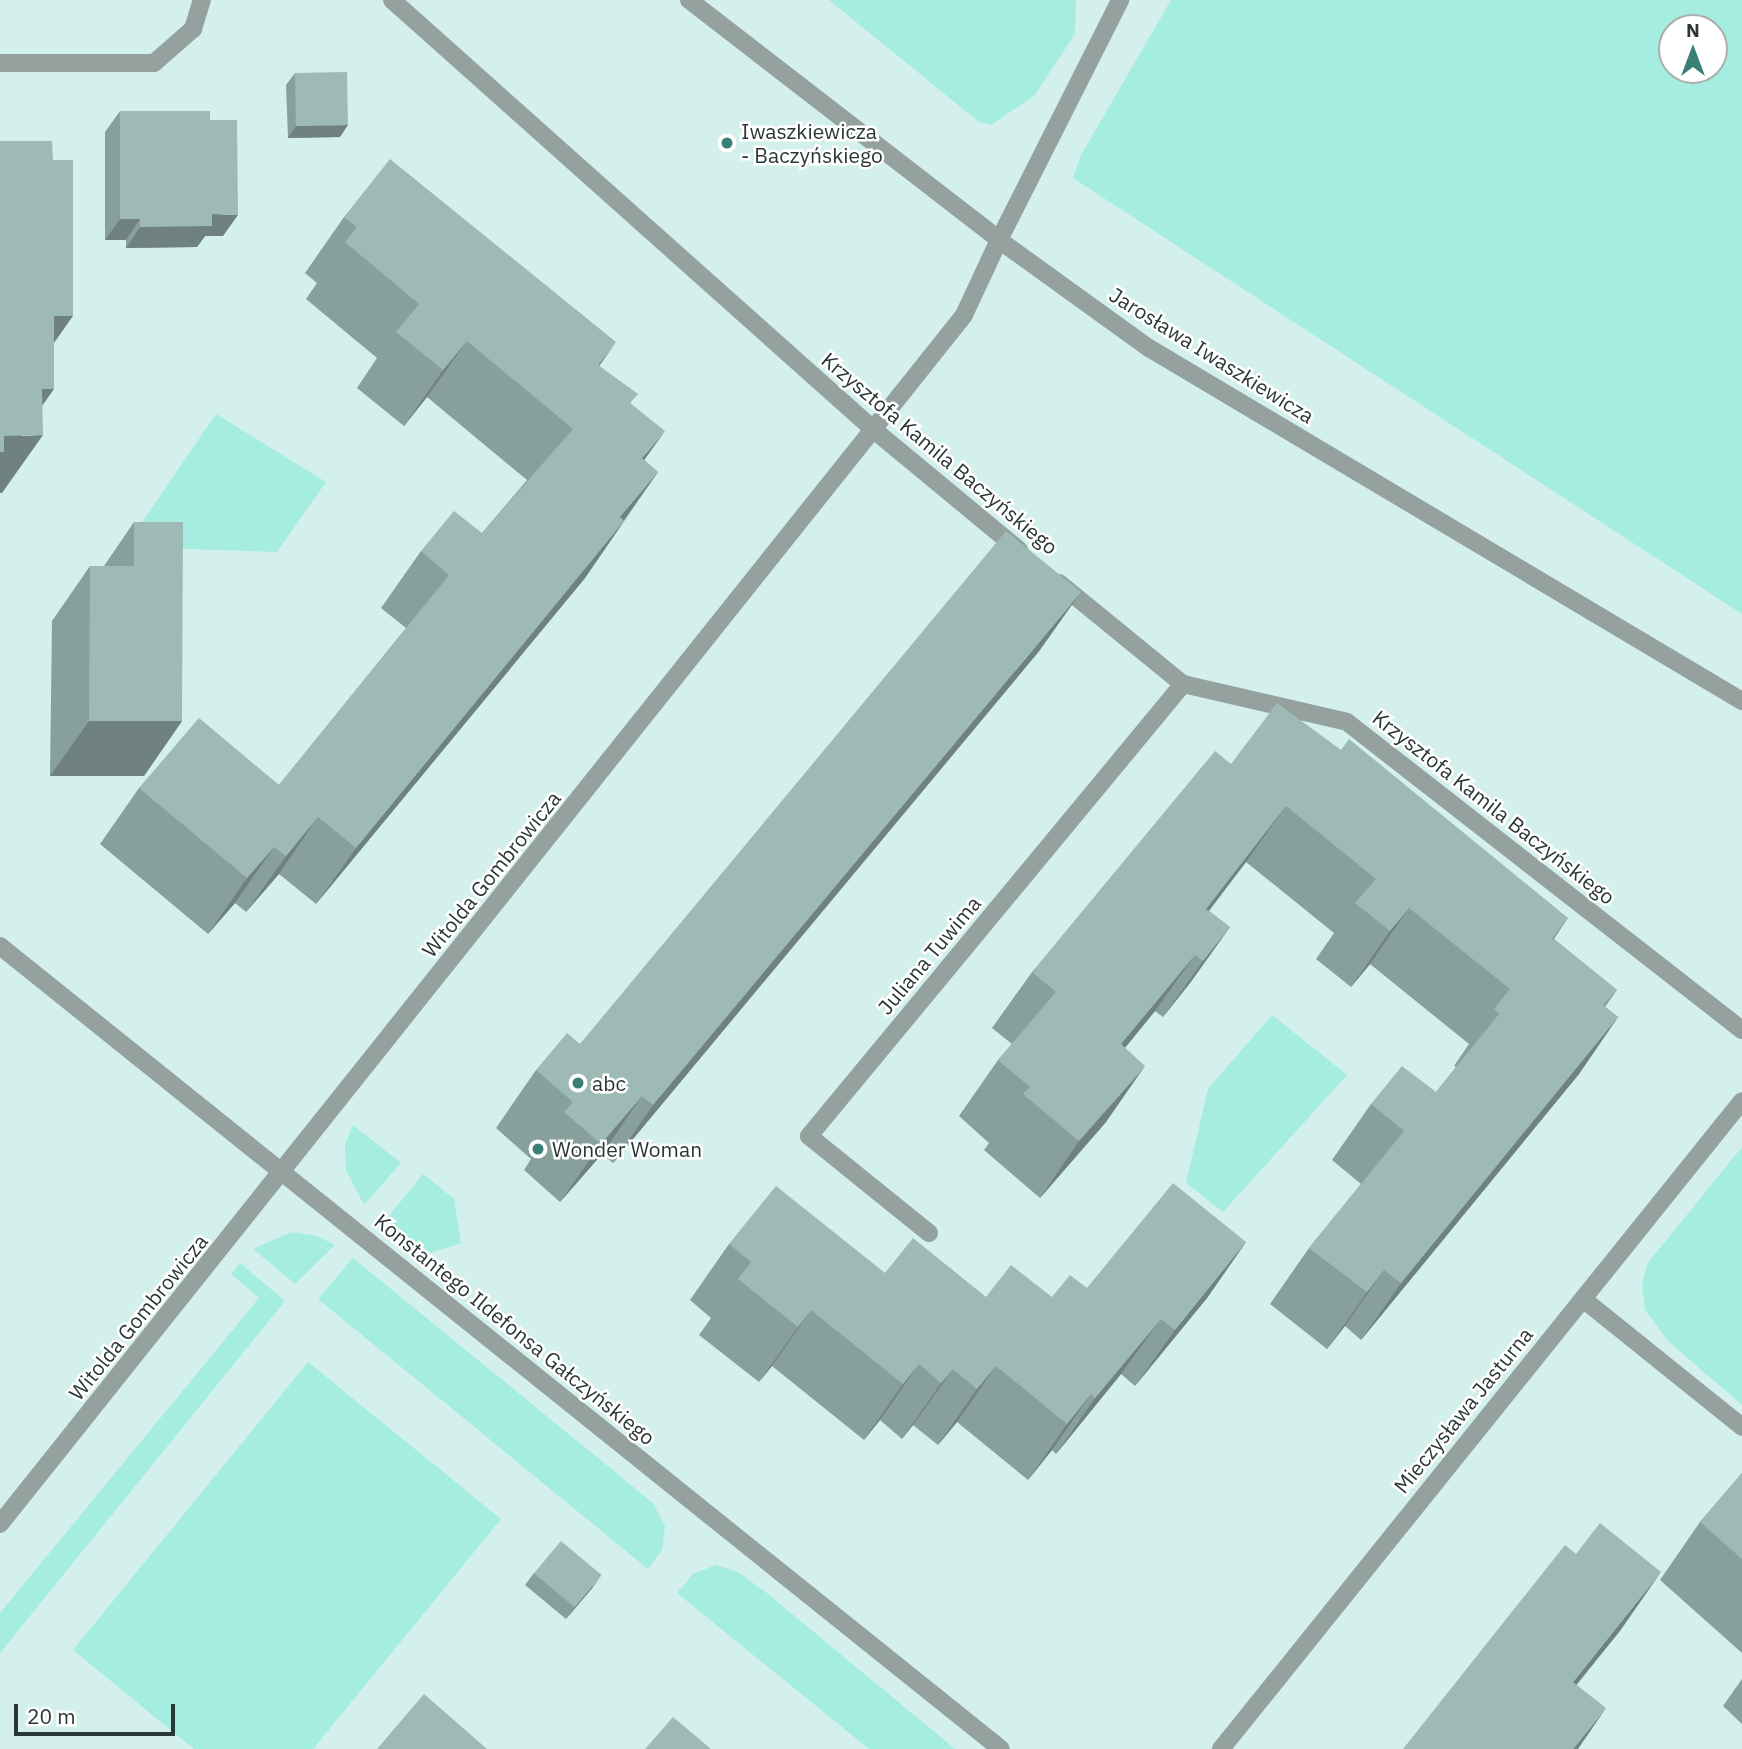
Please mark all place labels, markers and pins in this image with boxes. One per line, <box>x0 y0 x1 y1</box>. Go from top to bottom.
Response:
place label: Iwaszkiewicza - Baczyńskiego <box>741 118 883 168</box>
marker: Iwaszkiewicza - Baczyńskiego <box>719 135 735 151</box>
place label: abc <box>592 1070 626 1096</box>
marker: abc <box>570 1075 586 1091</box>
place label: Wonder Woman <box>552 1136 702 1162</box>
marker: Wonder Woman <box>530 1141 546 1157</box>

